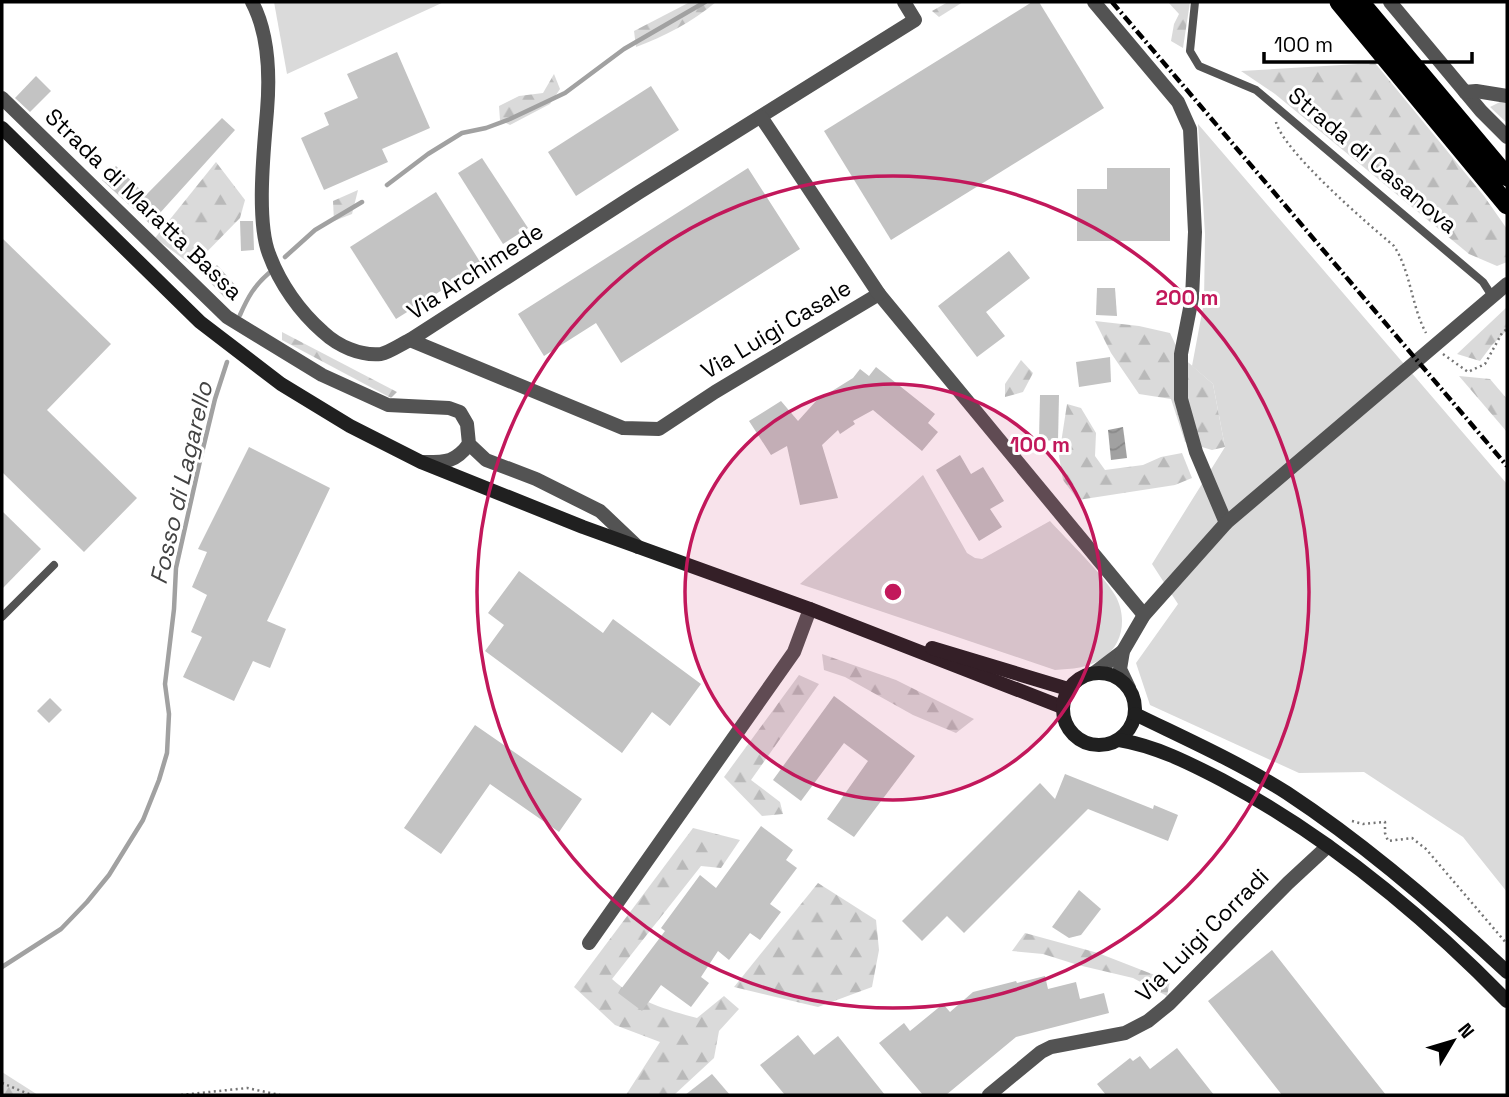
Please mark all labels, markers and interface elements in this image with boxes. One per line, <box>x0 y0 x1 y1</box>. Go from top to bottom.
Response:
scale bar <box>1264 21 1472 65</box>
text: 100 m <box>1274 31 1333 58</box>
street label: Strada di Casanova <box>1282 80 1464 240</box>
street label: Strada di Maratta Bassa <box>39 102 249 306</box>
street label: Via Archimede <box>401 216 549 326</box>
street label: Via Luigi Casale <box>695 272 857 386</box>
text: 200 m <box>1156 284 1218 311</box>
water label: Fosso di Lagarello <box>143 378 220 587</box>
text: 100 m <box>1010 431 1070 458</box>
centre of rings <box>881 580 905 604</box>
street label: Via Luigi Corradi <box>1129 862 1275 1008</box>
north arrow <box>1418 1006 1488 1076</box>
text: N <box>1452 1018 1480 1044</box>

